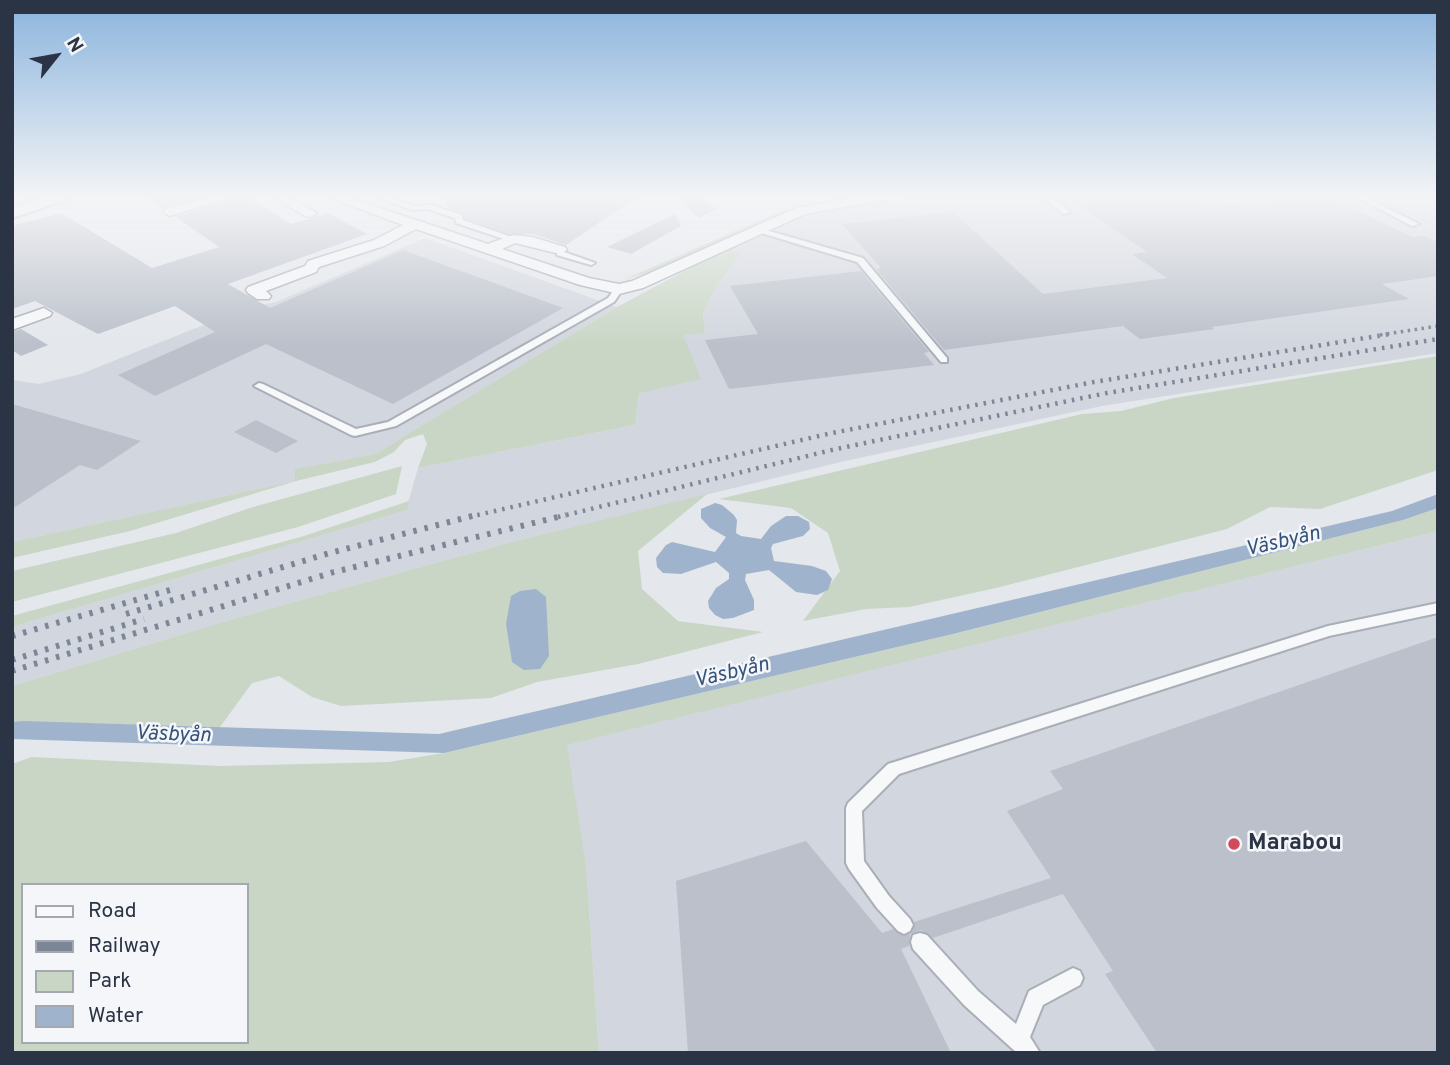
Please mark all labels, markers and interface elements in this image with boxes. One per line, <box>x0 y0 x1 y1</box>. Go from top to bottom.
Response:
north arrow <box>21 21 91 91</box>
text: N <box>60 33 88 57</box>
water label: Väsbyån <box>1243 522 1323 564</box>
water label: Väsbyån <box>692 653 772 695</box>
water label: Väsbyån <box>135 722 211 750</box>
place label: Marabou <box>1248 830 1342 858</box>
marker: Marabou <box>1226 836 1242 852</box>
legend <box>21 883 248 1044</box>
text: Road <box>88 898 137 925</box>
text: Railway <box>88 933 161 960</box>
text: Park <box>88 968 131 995</box>
text: Water <box>88 1003 143 1030</box>

